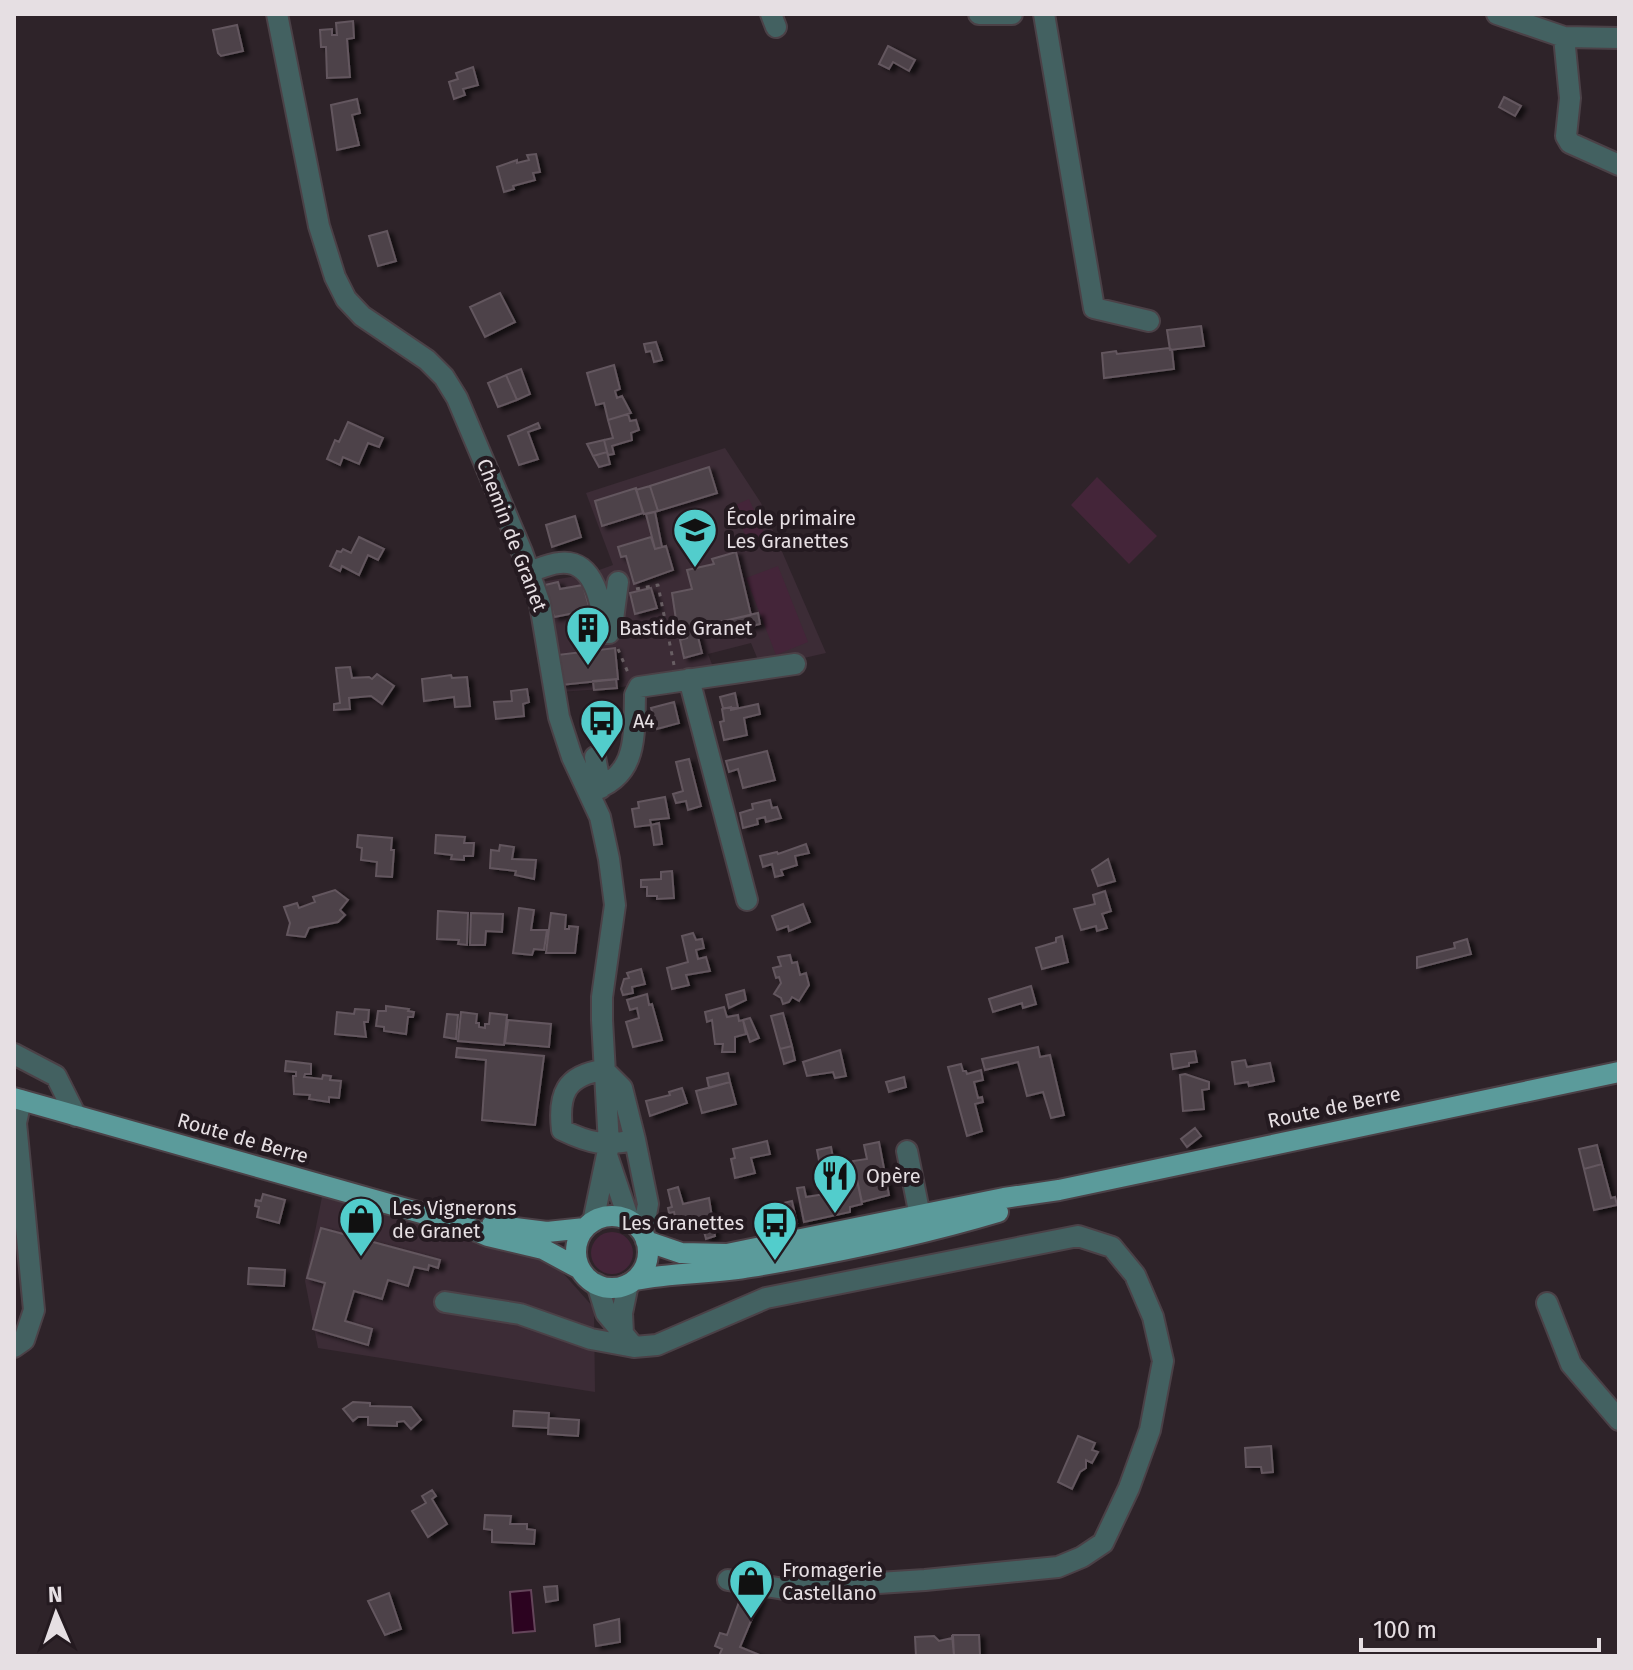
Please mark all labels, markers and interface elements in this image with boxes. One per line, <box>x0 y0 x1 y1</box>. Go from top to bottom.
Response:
street label: Chemin de Granet <box>472 455 552 616</box>
school or university icon: École primaire Les Granettes <box>671 506 719 569</box>
place label: École primaire Les Granettes <box>726 506 856 553</box>
building icon: Bastide Granet <box>564 604 612 667</box>
place label: Bastide Granet <box>619 616 753 640</box>
bus stop icon: A4 <box>578 697 626 760</box>
place label: A4 <box>633 709 655 733</box>
street label: Route de Berre <box>1265 1081 1403 1133</box>
street label: Route de Berre <box>175 1108 311 1168</box>
restaurant icon: Opère <box>811 1152 859 1215</box>
place label: Opère <box>866 1164 921 1188</box>
shop icon: Les Vignerons de Granet <box>337 1195 385 1258</box>
place label: Les Vignerons de Granet <box>392 1196 517 1243</box>
bus stop icon: Les Granettes <box>751 1199 799 1262</box>
place label: Les Granettes <box>621 1211 744 1235</box>
shop icon: Fromagerie Castellano <box>727 1557 775 1620</box>
place label: Fromagerie Castellano <box>782 1558 883 1605</box>
north arrow <box>16 1574 96 1654</box>
text: N <box>48 1581 63 1608</box>
scale bar <box>1361 1602 1599 1652</box>
text: 100 m <box>1373 1616 1437 1644</box>

